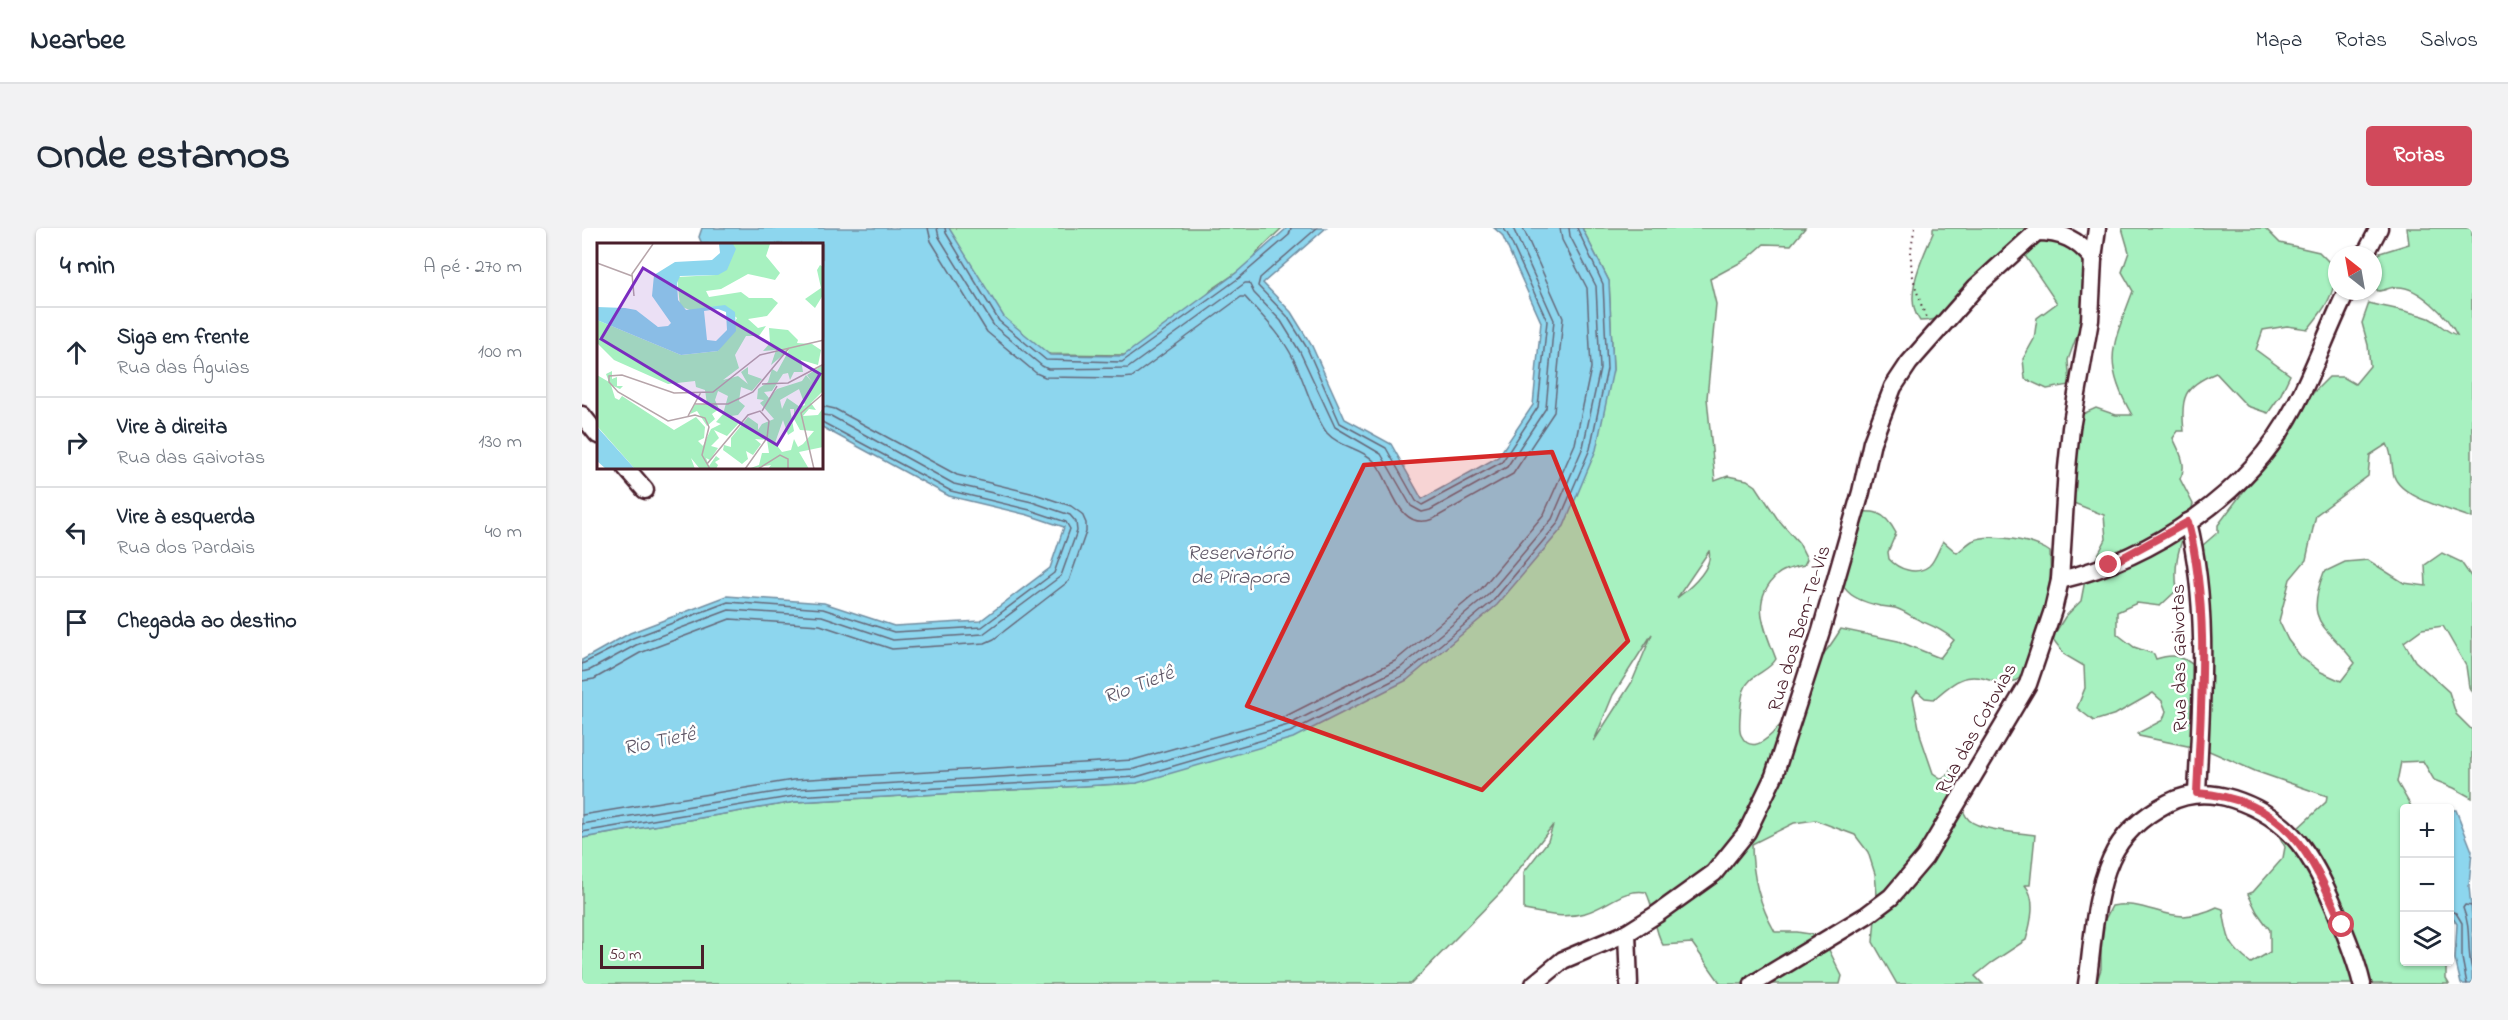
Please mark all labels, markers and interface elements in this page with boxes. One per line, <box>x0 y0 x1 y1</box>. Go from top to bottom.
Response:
text: Nearbee <box>30 21 125 62</box>
text: Mapa <box>2255 26 2302 56</box>
text: Rotas <box>2335 26 2387 56</box>
text: Salvos <box>2420 26 2478 56</box>
text: Onde estamos <box>36 126 290 187</box>
button: Rotas <box>2366 126 2472 186</box>
inset map <box>597 243 824 470</box>
north arrow <box>2328 246 2382 300</box>
text: 4 min <box>60 248 115 286</box>
text: A pé · 270 m <box>423 253 522 282</box>
text: Siga em frente <box>117 322 249 354</box>
icon: ahead <box>60 336 93 369</box>
text: 100 m <box>478 338 522 367</box>
text: Rua das Águias <box>117 354 250 383</box>
text: Vire à direita <box>117 412 227 444</box>
icon: right <box>60 426 93 459</box>
text: 130 m <box>478 428 522 457</box>
text: Rua das Gaivotas <box>117 444 265 473</box>
text: Vire à esquerda <box>117 502 255 534</box>
icon: left <box>60 516 93 549</box>
text: 40 m <box>485 518 522 547</box>
text: Rua dos Pardais <box>117 534 255 563</box>
water label: Reservatório de Pirapora <box>1187 539 1294 593</box>
street label: Rua dos Bem-Te-Vis <box>1761 542 1839 716</box>
route end <box>2095 551 2121 577</box>
street label: Rua das Gaivotas <box>2165 584 2196 732</box>
icon: arrive <box>60 606 93 639</box>
text: Chegada ao destino <box>117 606 297 638</box>
water label: Rio Tietê <box>1099 658 1180 713</box>
street label: Rua das Cotovias <box>1929 658 2025 800</box>
water label: Rio Tietê <box>620 719 700 764</box>
map controls <box>2400 804 2454 966</box>
button: + <box>2400 804 2454 858</box>
button: − <box>2400 858 2454 912</box>
route start <box>2328 911 2354 937</box>
button: layers <box>2400 912 2454 966</box>
scale bar <box>600 942 704 970</box>
text: 50 m <box>609 943 641 967</box>

